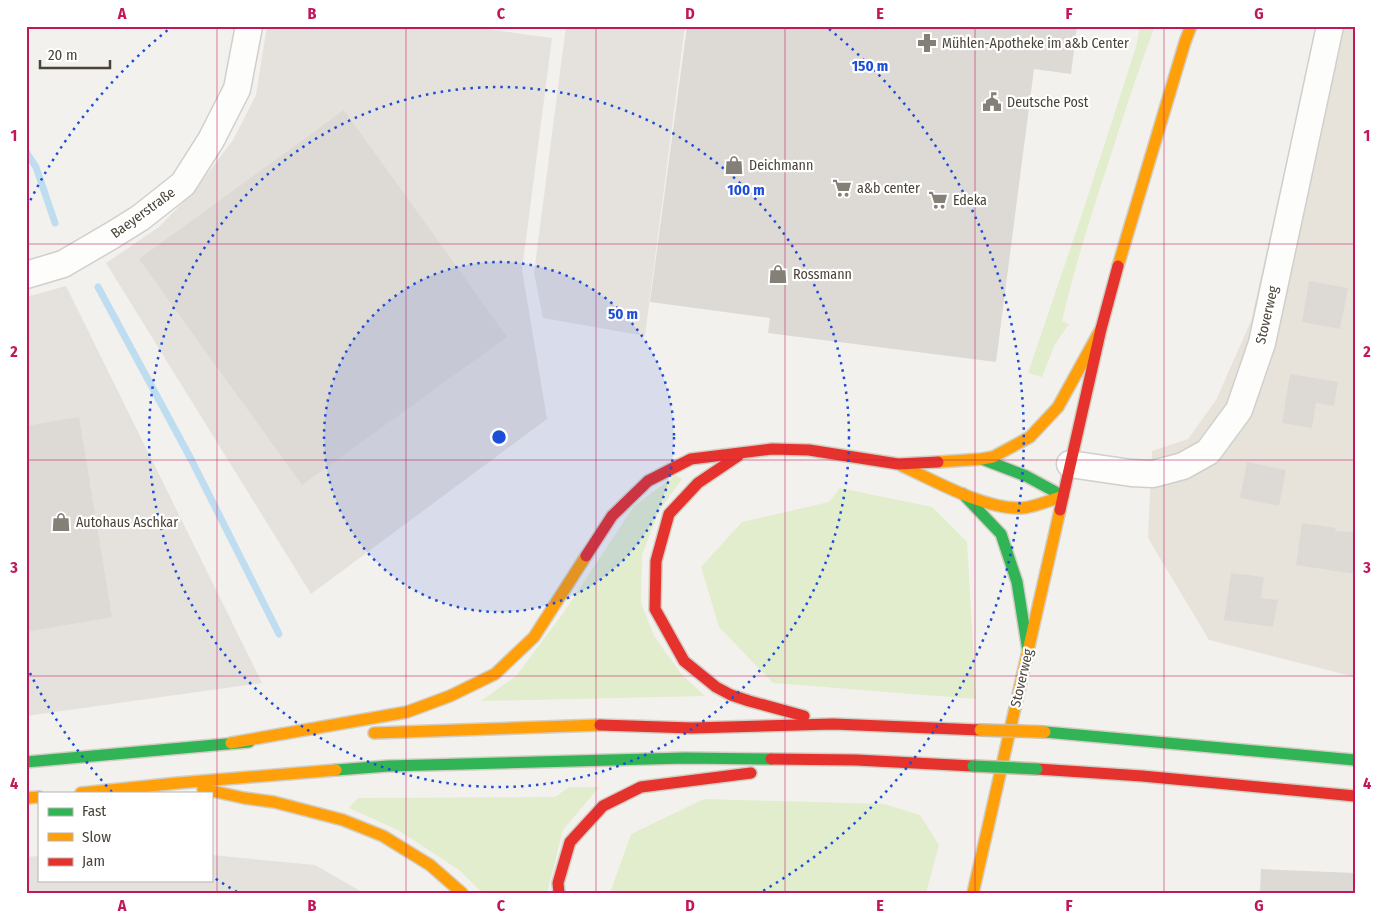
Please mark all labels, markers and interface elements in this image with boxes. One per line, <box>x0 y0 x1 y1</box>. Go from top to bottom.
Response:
text: A <box>117 4 127 23</box>
text: B <box>308 4 317 23</box>
text: C <box>497 4 506 23</box>
text: D <box>685 4 695 23</box>
text: E <box>876 4 884 23</box>
text: F <box>1065 4 1073 23</box>
text: G <box>1254 4 1264 23</box>
pharmacy icon: Mühlen-Apotheke im a&b Center <box>916 32 938 54</box>
place label: Mühlen-Apotheke im a&b Center <box>942 35 1129 52</box>
scale bar <box>40 38 110 70</box>
text: 20 m <box>48 46 78 64</box>
text: 150 m <box>852 57 888 75</box>
public building icon: Deutsche Post <box>981 91 1003 113</box>
place label: Deutsche Post <box>1007 94 1089 111</box>
text: 1 <box>11 126 17 145</box>
text: 1 <box>1364 126 1370 145</box>
shop icon: Deichmann <box>723 154 745 176</box>
place label: Deichmann <box>749 157 813 174</box>
supermarket icon: a&b center <box>831 177 853 199</box>
place label: a&b center <box>857 180 920 197</box>
text: 100 m <box>727 181 765 199</box>
street label: Baeyerstraße <box>107 184 179 242</box>
supermarket icon: Edeka <box>927 189 949 211</box>
place label: Edeka <box>953 192 987 209</box>
shop icon: Rossmann <box>767 263 789 285</box>
place label: Rossmann <box>793 266 852 283</box>
street label: Stoverweg <box>1252 284 1282 346</box>
text: 50 m <box>608 305 638 323</box>
text: 2 <box>9 342 18 361</box>
text: 2 <box>1362 342 1371 361</box>
centre of rings <box>490 428 508 446</box>
shop icon: Autohaus Aschkar <box>50 511 72 533</box>
place label: Autohaus Aschkar <box>76 514 178 531</box>
text: 3 <box>9 558 18 577</box>
text: 3 <box>1362 558 1371 577</box>
street label: Stoverweg <box>1007 647 1037 709</box>
text: 4 <box>10 774 18 793</box>
text: 4 <box>1363 774 1371 793</box>
legend <box>38 792 212 882</box>
text: Fast <box>82 802 106 820</box>
text: Slow <box>82 828 111 846</box>
text: Jam <box>82 852 105 870</box>
text: A <box>117 896 127 915</box>
text: B <box>308 896 317 915</box>
text: C <box>497 896 506 915</box>
text: D <box>685 896 695 915</box>
text: E <box>876 896 884 915</box>
text: F <box>1065 896 1073 915</box>
text: G <box>1254 896 1264 915</box>

